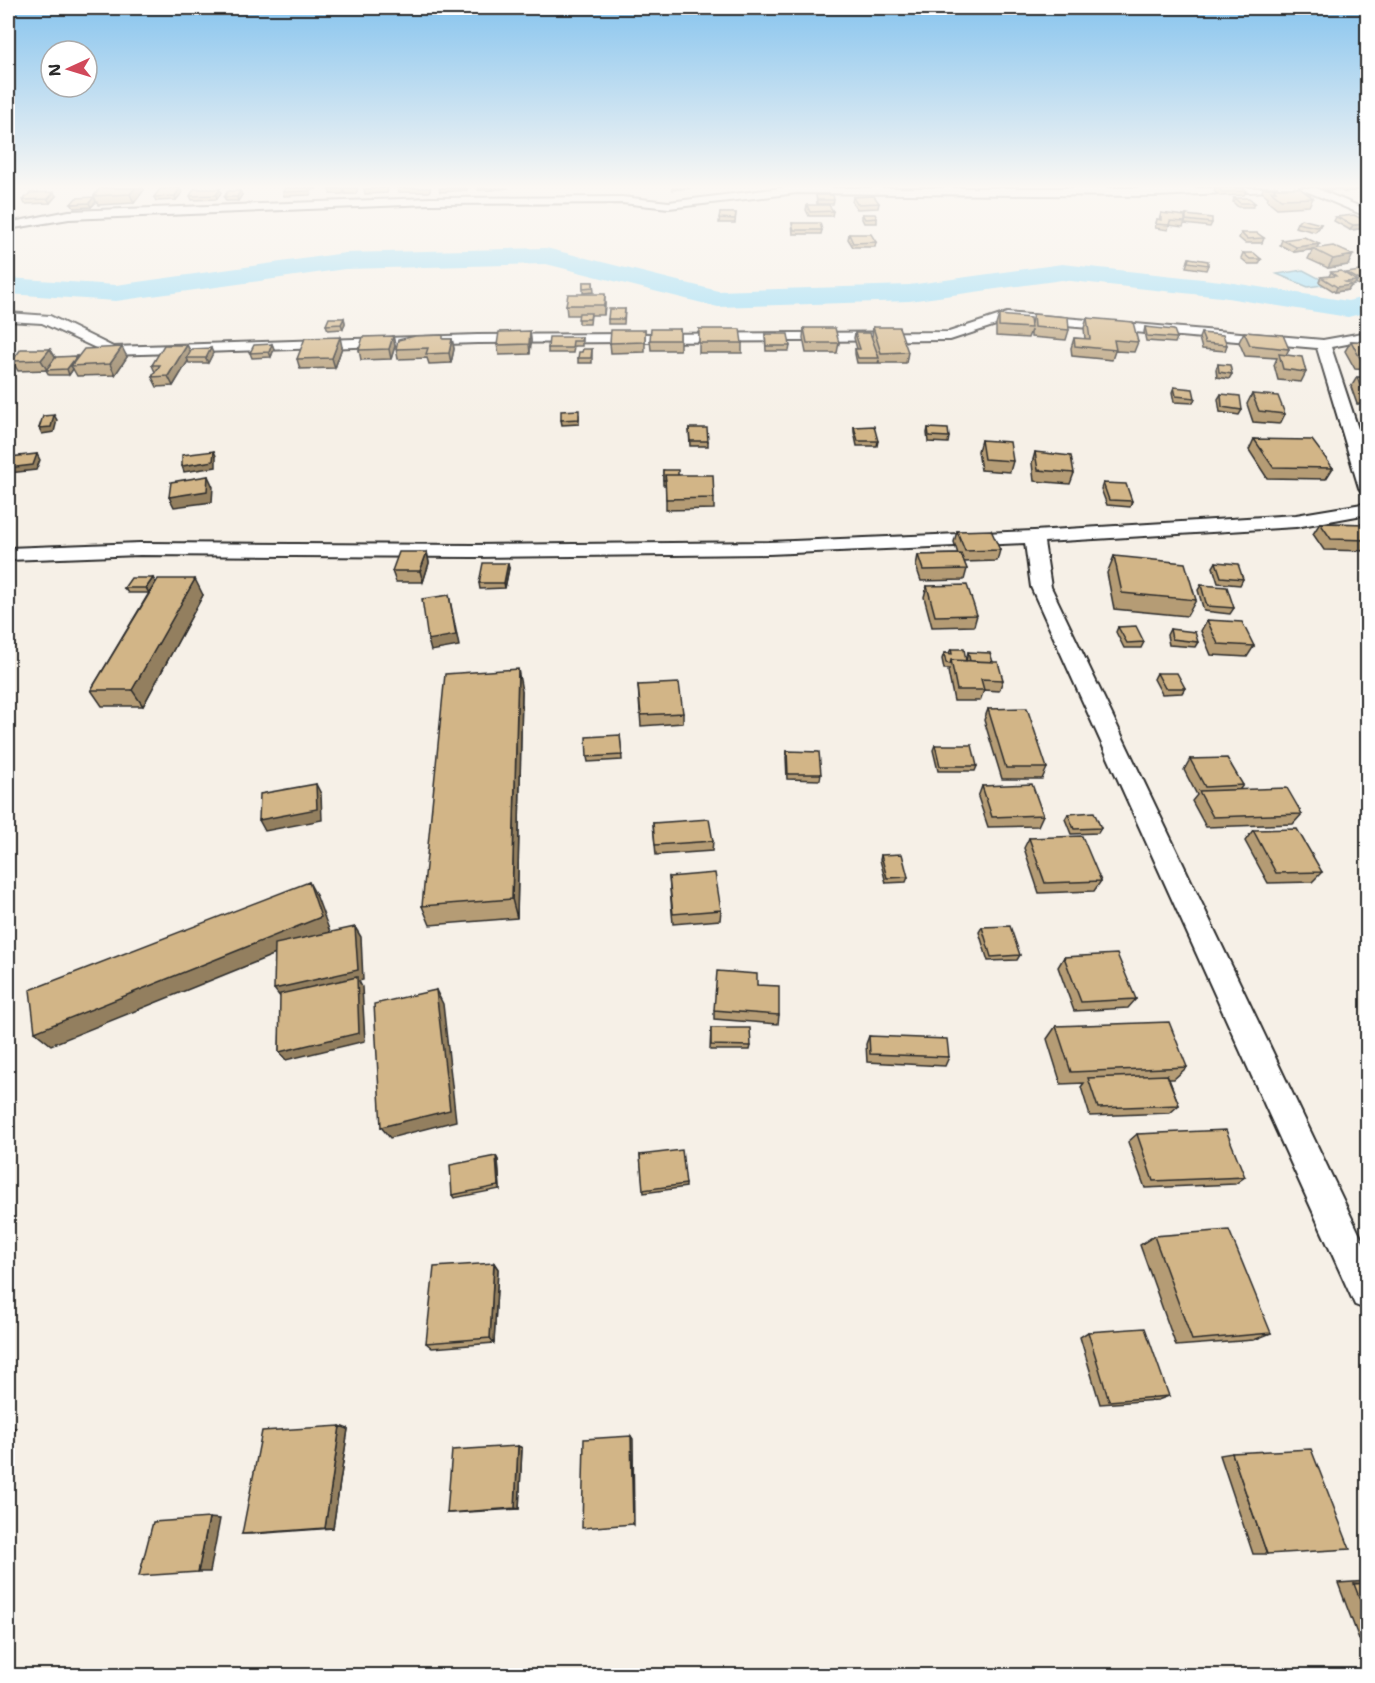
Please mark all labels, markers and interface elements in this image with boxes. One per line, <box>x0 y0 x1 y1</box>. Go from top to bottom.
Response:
north arrow <box>39 39 99 99</box>
text: N <box>44 63 65 77</box>

